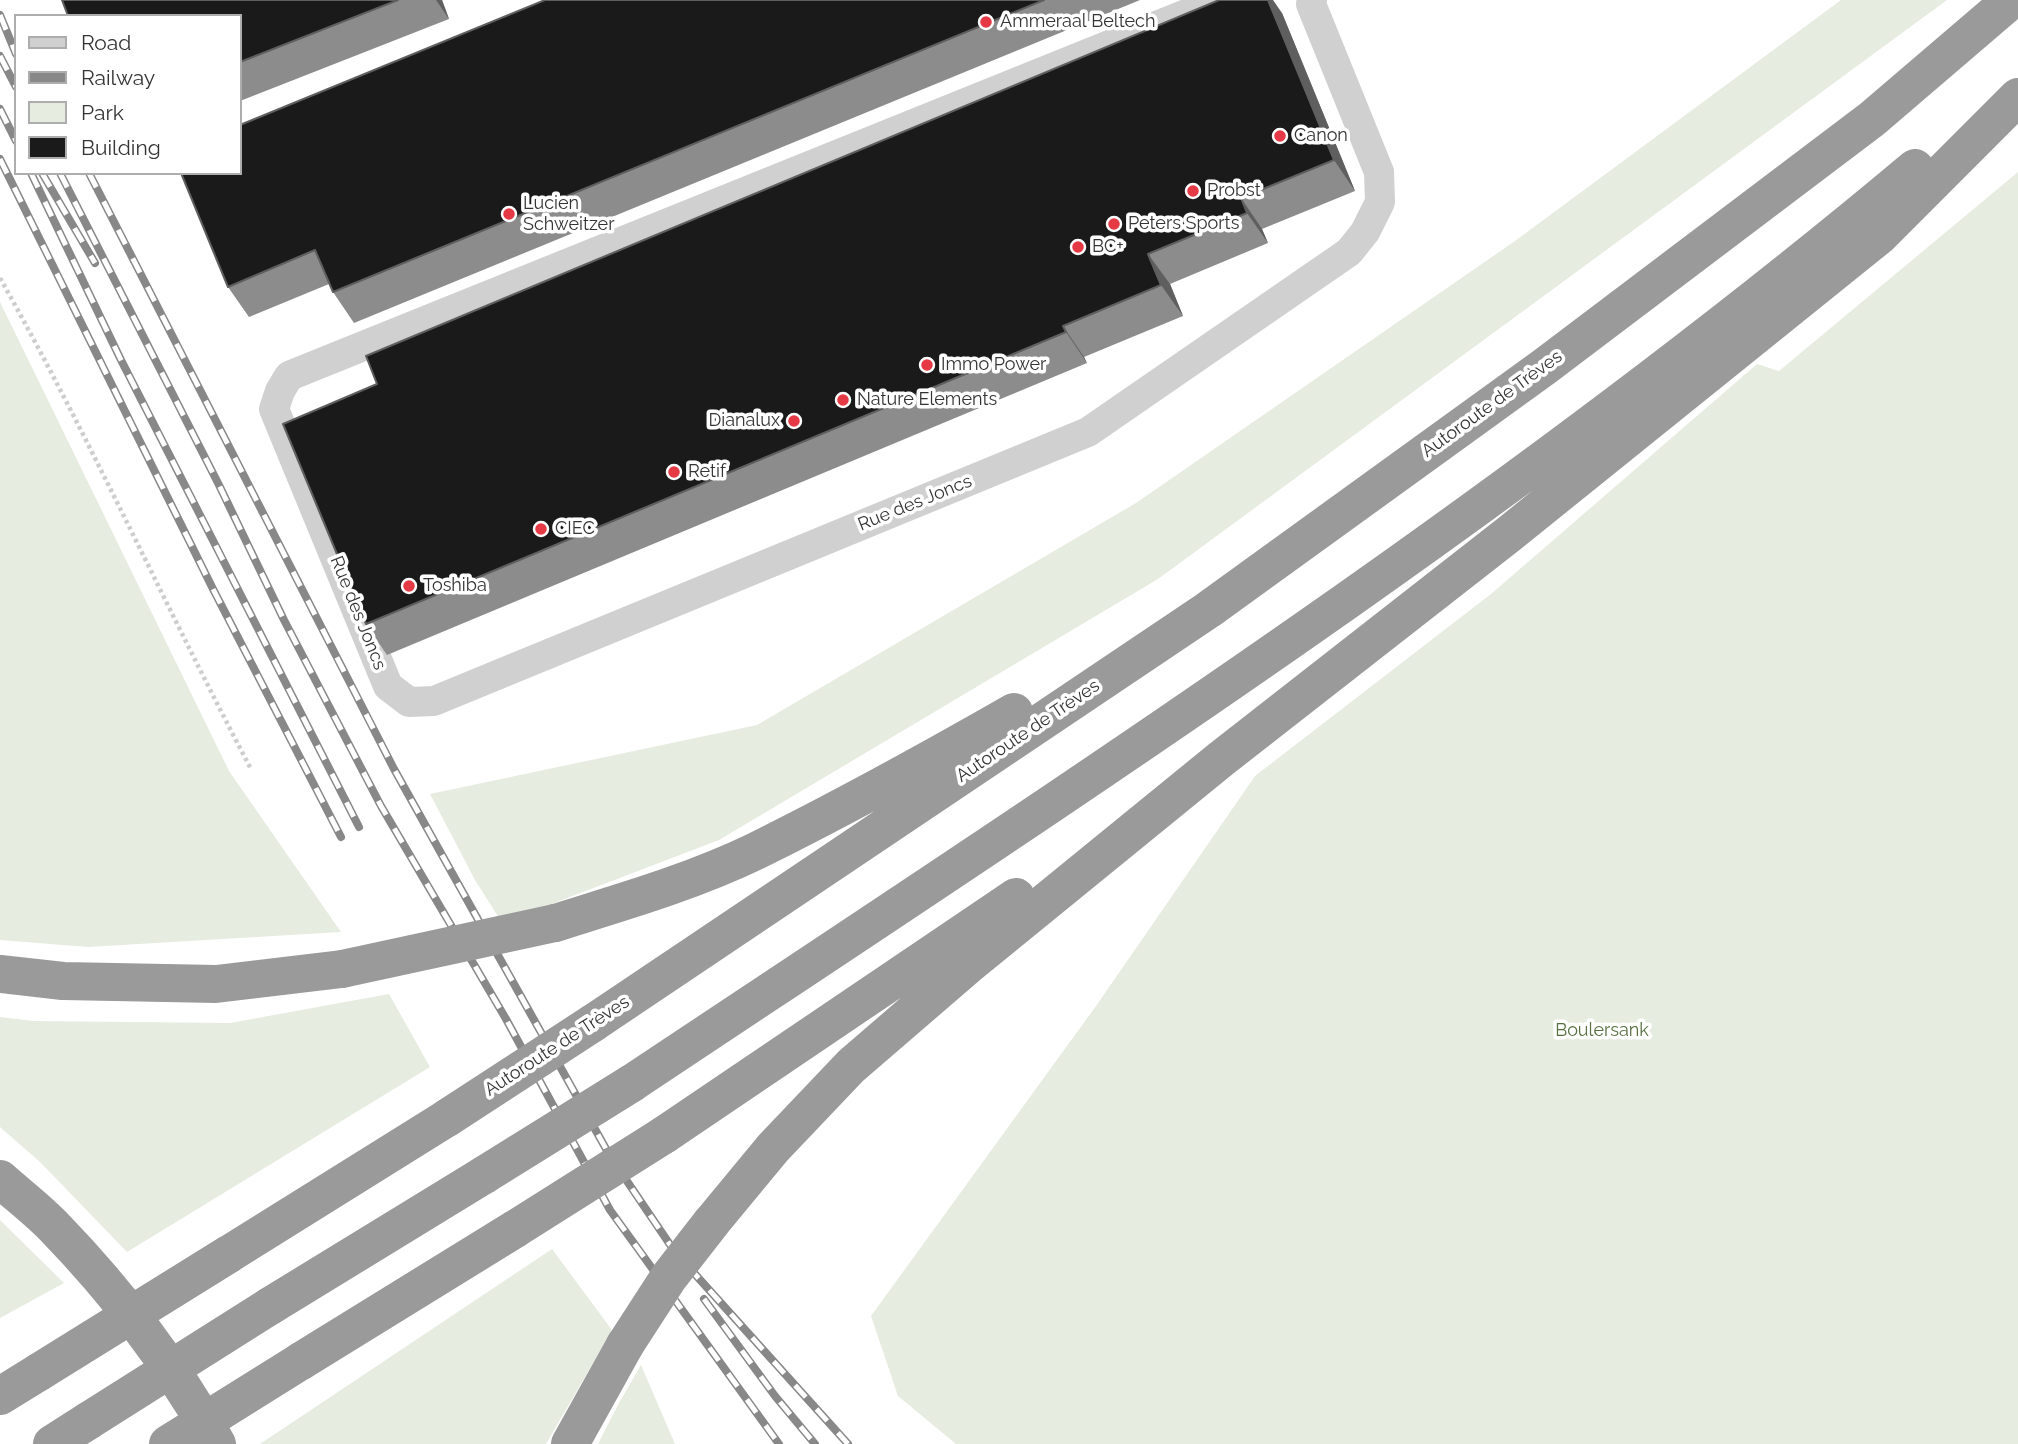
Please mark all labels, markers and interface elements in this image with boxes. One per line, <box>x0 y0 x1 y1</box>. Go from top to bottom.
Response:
place label: Ammeraal Beltech <box>1000 11 1155 33</box>
legend <box>14 14 242 175</box>
marker: Ammeraal Beltech <box>978 14 994 30</box>
text: Road <box>81 30 131 55</box>
text: Railway <box>81 65 155 90</box>
text: Park <box>81 100 124 125</box>
place label: Canon <box>1294 125 1348 147</box>
marker: Canon <box>1272 128 1288 144</box>
text: Building <box>81 135 161 160</box>
place label: Probst <box>1207 180 1261 202</box>
marker: Probst <box>1185 183 1201 199</box>
place label: Lucien Schweitzer <box>523 193 614 235</box>
marker: Lucien Schweitzer <box>501 206 517 222</box>
place label: Peters Sports <box>1128 213 1239 235</box>
marker: Peters Sports <box>1106 216 1122 232</box>
place label: BC+ <box>1092 236 1124 258</box>
marker: BC+ <box>1070 239 1086 255</box>
street label: Autoroute de Trèves <box>1418 346 1566 462</box>
place label: Immo Power <box>941 354 1046 376</box>
marker: Immo Power <box>919 357 935 373</box>
place label: Nature Elements <box>857 389 997 411</box>
marker: Nature Elements <box>835 392 851 408</box>
place label: Dianalux <box>708 410 780 432</box>
marker: Dianalux <box>786 413 802 429</box>
place label: Retif <box>688 461 726 483</box>
marker: Retif <box>666 464 682 480</box>
street label: Rue des Joncs <box>855 470 975 536</box>
place label: CIEC <box>555 518 595 540</box>
marker: CIEC <box>533 521 549 537</box>
street label: Rue des Joncs <box>325 553 391 673</box>
place label: Toshiba <box>423 575 487 597</box>
marker: Toshiba <box>401 578 417 594</box>
street label: Autoroute de Trèves <box>952 675 1104 787</box>
street label: Autoroute de Trèves <box>481 991 633 1101</box>
park label: Boulersank <box>1555 1020 1649 1042</box>

